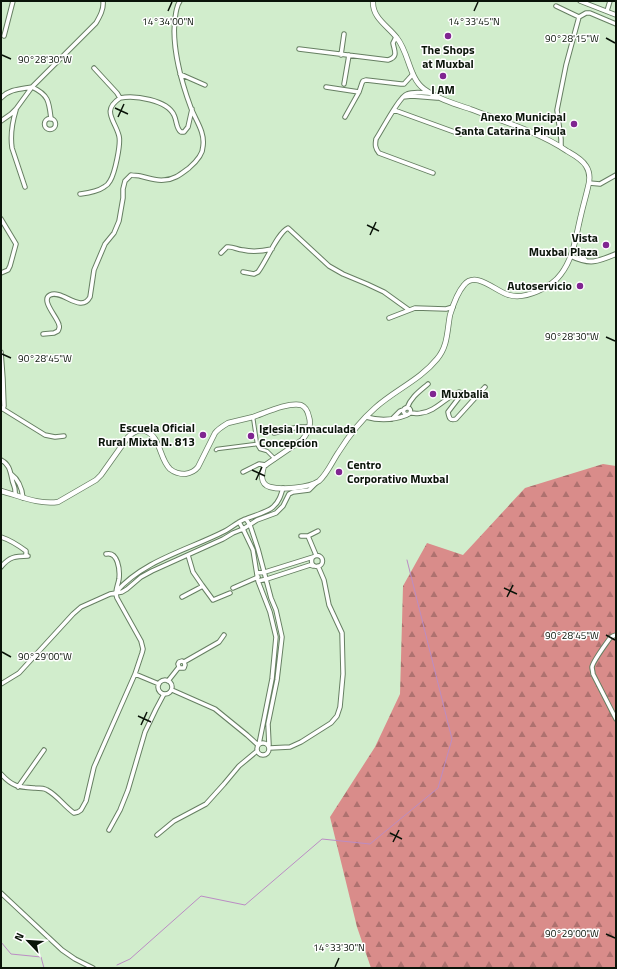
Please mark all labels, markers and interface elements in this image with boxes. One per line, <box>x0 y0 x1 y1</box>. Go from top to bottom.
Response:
text: 14°34'00"N <box>142 14 194 29</box>
text: 14°33'45"N <box>448 14 500 29</box>
marker: The Shops at Muxbal <box>443 31 453 41</box>
text: 90°28'15"W <box>545 31 599 46</box>
place label: The Shops at Muxbal <box>421 40 475 73</box>
text: 90°28'30"W <box>18 52 72 67</box>
marker: I AM <box>438 71 448 81</box>
place label: I AM <box>431 80 455 99</box>
place label: Anexo Municipal Santa Catarina Pinula <box>455 107 566 140</box>
marker: Anexo Municipal Santa Catarina Pinula <box>569 119 579 129</box>
place label: Vista Muxbal Plaza <box>529 228 598 261</box>
marker: Vista Muxbal Plaza <box>601 240 611 250</box>
place label: Autoservicio <box>507 276 572 295</box>
marker: Autoservicio <box>575 281 585 291</box>
text: 90°28'30"W <box>545 329 599 344</box>
text: 90°28'45"W <box>18 351 72 366</box>
place label: Muxbalia <box>441 384 489 403</box>
marker: Muxbalia <box>428 389 438 399</box>
place label: Escuela Oficial Rural Mixta N. 813 <box>98 418 195 451</box>
place label: Iglesia Inmaculada Concepcion <box>259 419 356 452</box>
marker: Escuela Oficial Rural Mixta N. 813 <box>198 430 208 440</box>
marker: Iglesia Inmaculada Concepcion <box>246 431 256 441</box>
place label: Centro Corporativo Muxbal <box>347 455 449 488</box>
marker: Centro Corporativo Muxbal <box>334 467 344 477</box>
text: 90°28'45"W <box>545 628 599 643</box>
text: 90°29'00"W <box>18 649 72 664</box>
north arrow <box>8 921 48 961</box>
text: 90°29'00"W <box>545 926 599 941</box>
text: N <box>10 930 28 944</box>
text: 14°33'30"N <box>313 940 365 955</box>

